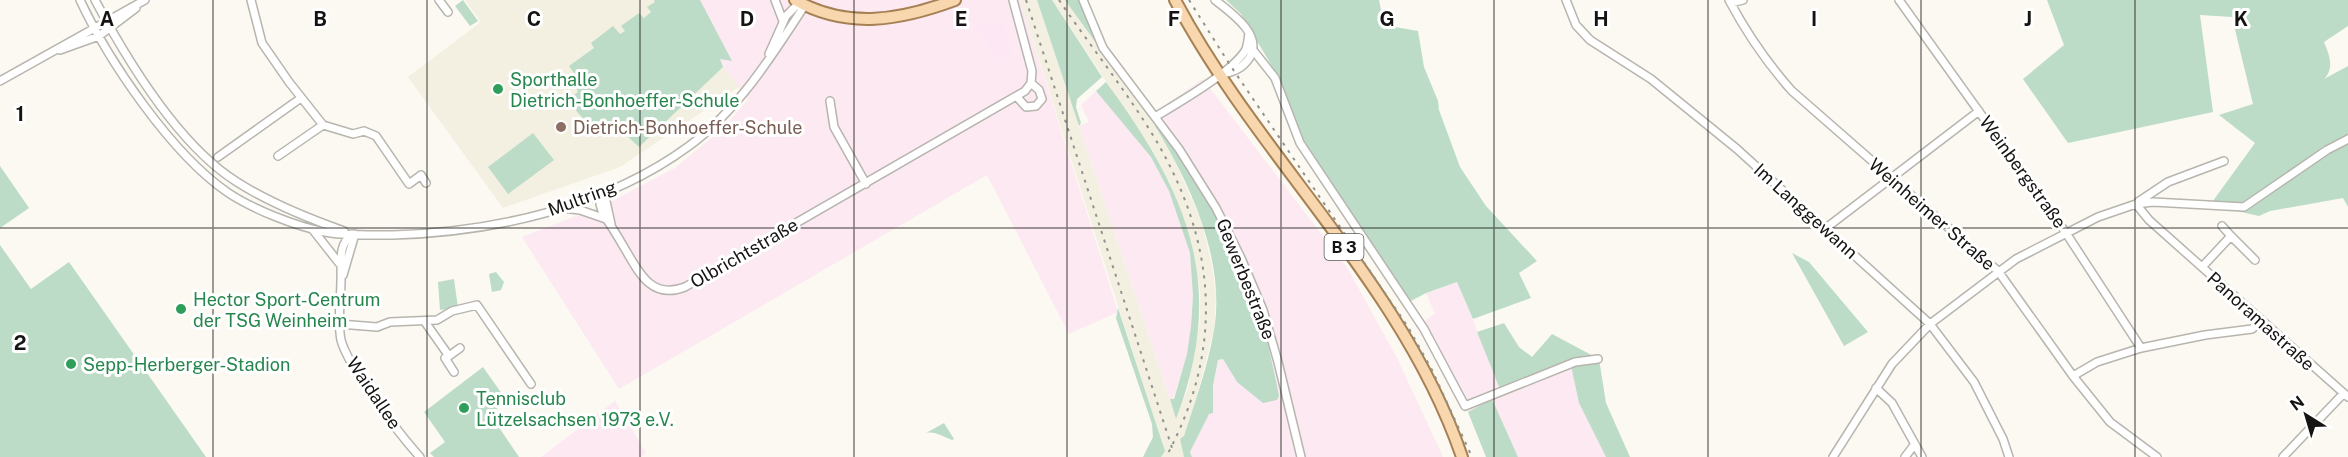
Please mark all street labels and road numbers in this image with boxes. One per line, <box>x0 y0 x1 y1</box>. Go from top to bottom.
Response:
street label: Weinbergstraße <box>1975 112 2071 232</box>
street label: Weinheimer Straße <box>1865 154 1999 274</box>
street label: Im Langgewann <box>1750 159 1862 263</box>
street label: Multring <box>545 176 619 220</box>
street label: Olbrichtstraße <box>686 214 802 292</box>
street label: Gewerbestraße <box>1212 215 1280 343</box>
road number: B 3 <box>1324 234 1364 260</box>
street label: Panoramastraße <box>2203 267 2319 375</box>
street label: Waidallee <box>342 353 406 433</box>

